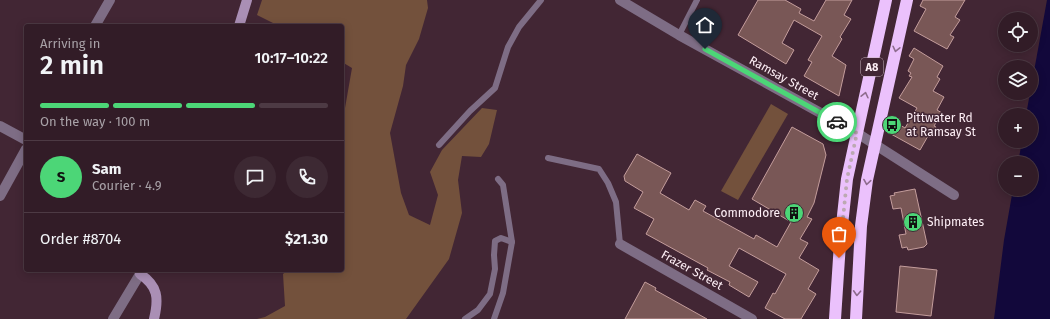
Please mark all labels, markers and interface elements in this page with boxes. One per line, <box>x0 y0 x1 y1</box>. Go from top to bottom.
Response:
pin <box>688 8 722 49</box>
map controls <box>998 12 1038 196</box>
button: locate <box>998 12 1038 52</box>
icon: home <box>694 14 716 36</box>
text: Arriving in <box>40 36 100 51</box>
one-way arrow <box>892 46 900 52</box>
text: 10:17–10:22 <box>254 49 328 67</box>
text: 2 min <box>40 50 104 81</box>
street label: Ramsay Street <box>747 53 822 103</box>
road number: A8 <box>861 58 883 76</box>
button: layers <box>998 60 1038 100</box>
one-way arrow <box>861 92 869 98</box>
courier <box>817 102 857 142</box>
button: + <box>998 108 1038 148</box>
icon: car <box>826 111 848 133</box>
place label: Pittwater Rd at Ramsay St <box>906 111 976 139</box>
text: On the way · 100 m <box>40 114 150 129</box>
bus stop icon: Pittwater Rd at Ramsay St <box>881 114 903 136</box>
button: chat <box>234 156 276 198</box>
button: phone <box>286 156 328 198</box>
button: − <box>998 156 1038 196</box>
text: Sam <box>92 160 121 178</box>
text: S <box>57 168 65 186</box>
text: Courier · 4.9 <box>92 178 162 193</box>
one-way arrow <box>863 179 872 185</box>
building icon: Commodore <box>783 202 805 224</box>
place label: Commodore <box>714 206 780 220</box>
building icon: Shipmates <box>902 211 924 233</box>
place label: Shipmates <box>927 215 985 229</box>
pin <box>822 217 856 258</box>
icon: bag <box>828 223 850 245</box>
text: Order #8704 <box>40 230 121 248</box>
text: $21.30 <box>285 230 328 248</box>
street label: Frazer Street <box>659 247 726 293</box>
one-way arrow <box>853 290 862 296</box>

